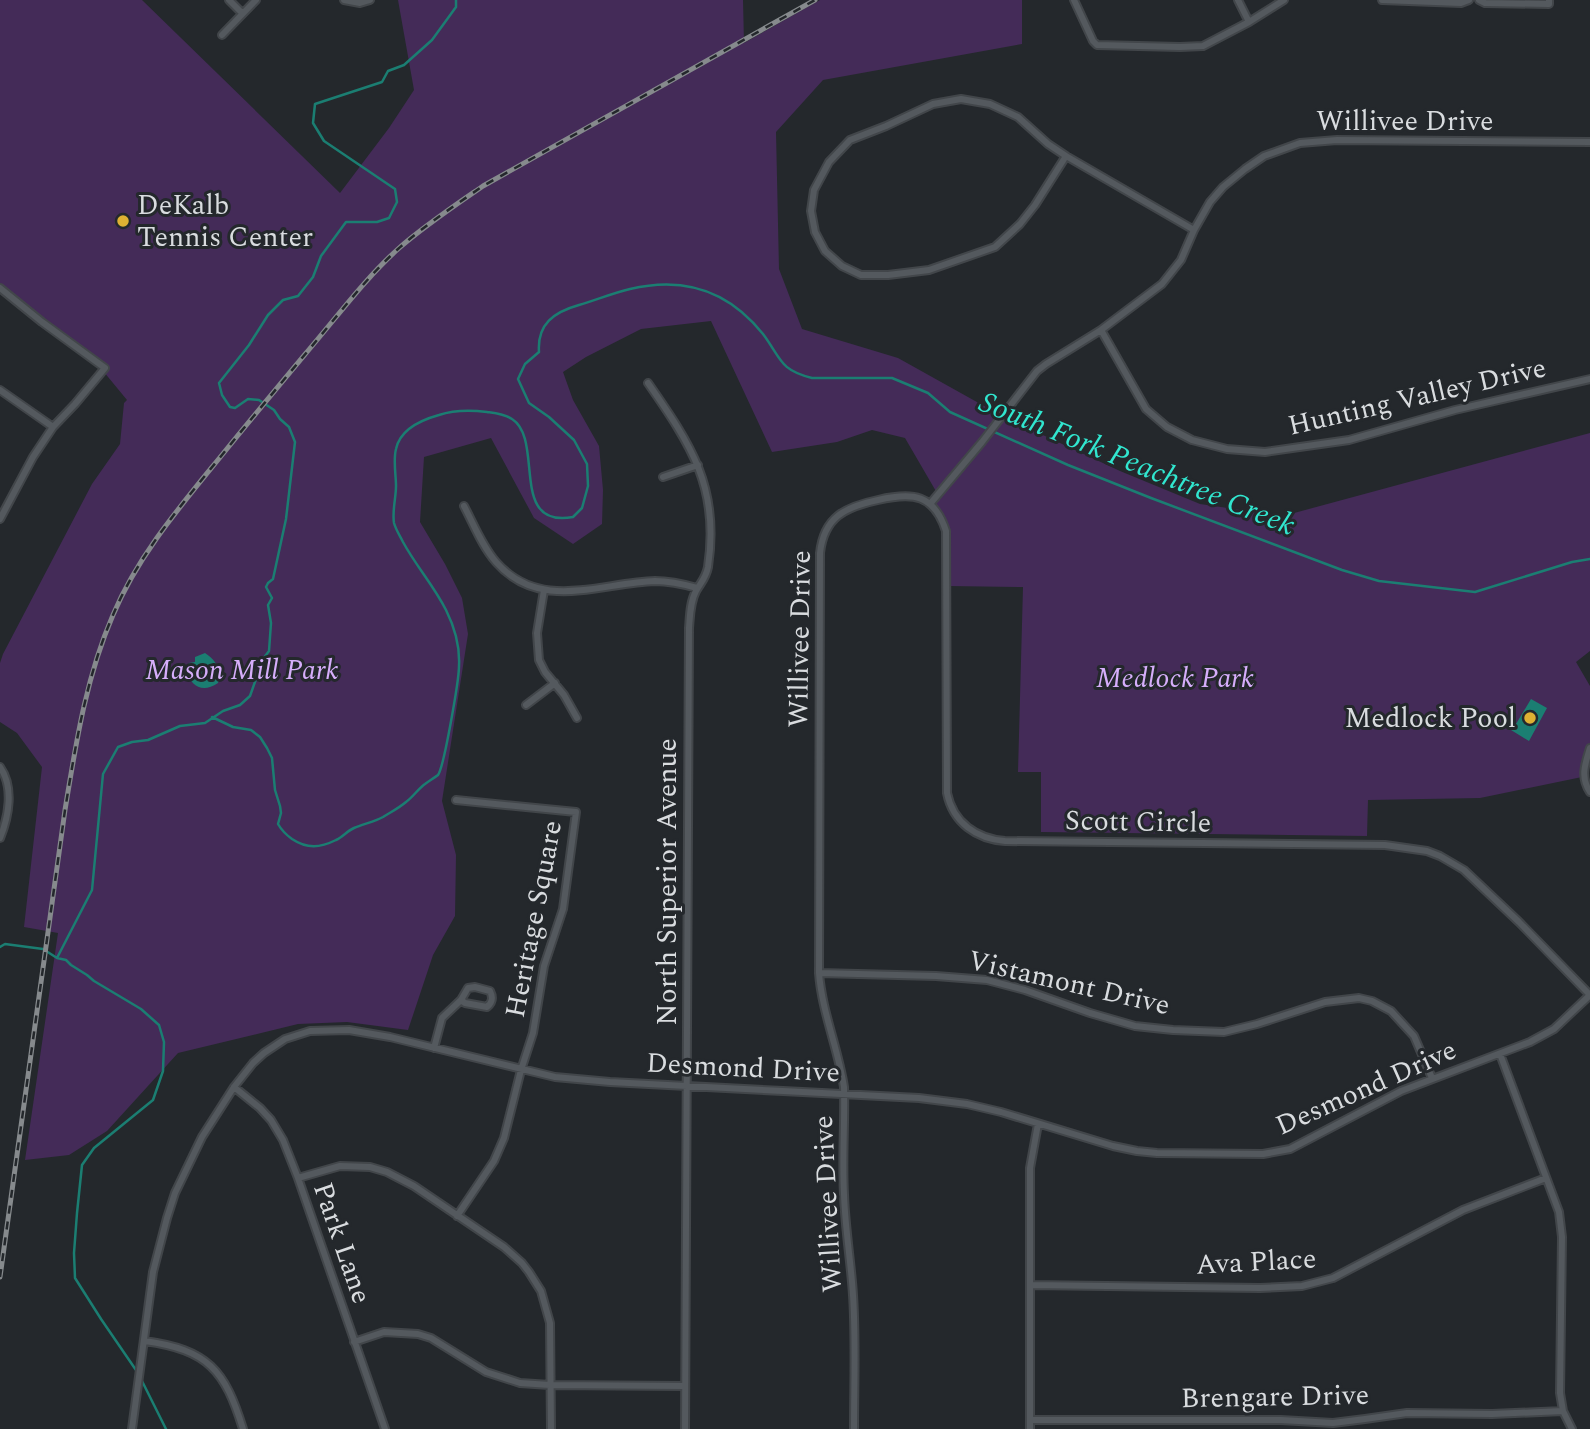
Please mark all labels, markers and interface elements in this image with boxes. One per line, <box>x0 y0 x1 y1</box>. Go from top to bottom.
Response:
street label: Willivee Drive <box>1316 100 1494 143</box>
place label: DeKalb Tennis Center <box>137 184 313 259</box>
marker: DeKalb Tennis Center <box>115 213 131 229</box>
street label: Hunting Valley Drive <box>1284 346 1550 448</box>
water label: South Fork Peachtree Creek <box>972 379 1302 549</box>
street label: Willivee Drive <box>777 550 823 728</box>
park label: Mason Mill Park <box>145 649 339 692</box>
park label: Medlock Park <box>1096 657 1254 700</box>
place label: Medlock Pool <box>1344 697 1516 740</box>
marker: Medlock Pool <box>1522 710 1538 726</box>
street label: North Superior Avenue <box>646 738 689 1026</box>
street label: Scott Circle <box>1065 799 1211 845</box>
street label: Heritage Square <box>494 817 574 1021</box>
street label: Vistamont Drive <box>964 939 1174 1027</box>
street label: Desmond Drive <box>1269 1029 1463 1147</box>
street label: Desmond Drive <box>645 1041 841 1095</box>
street label: Willivee Drive <box>802 1114 854 1294</box>
street label: Park Lane <box>301 1176 383 1310</box>
street label: Ava Place <box>1195 1237 1317 1287</box>
street label: Brengare Drive <box>1181 1374 1369 1420</box>

